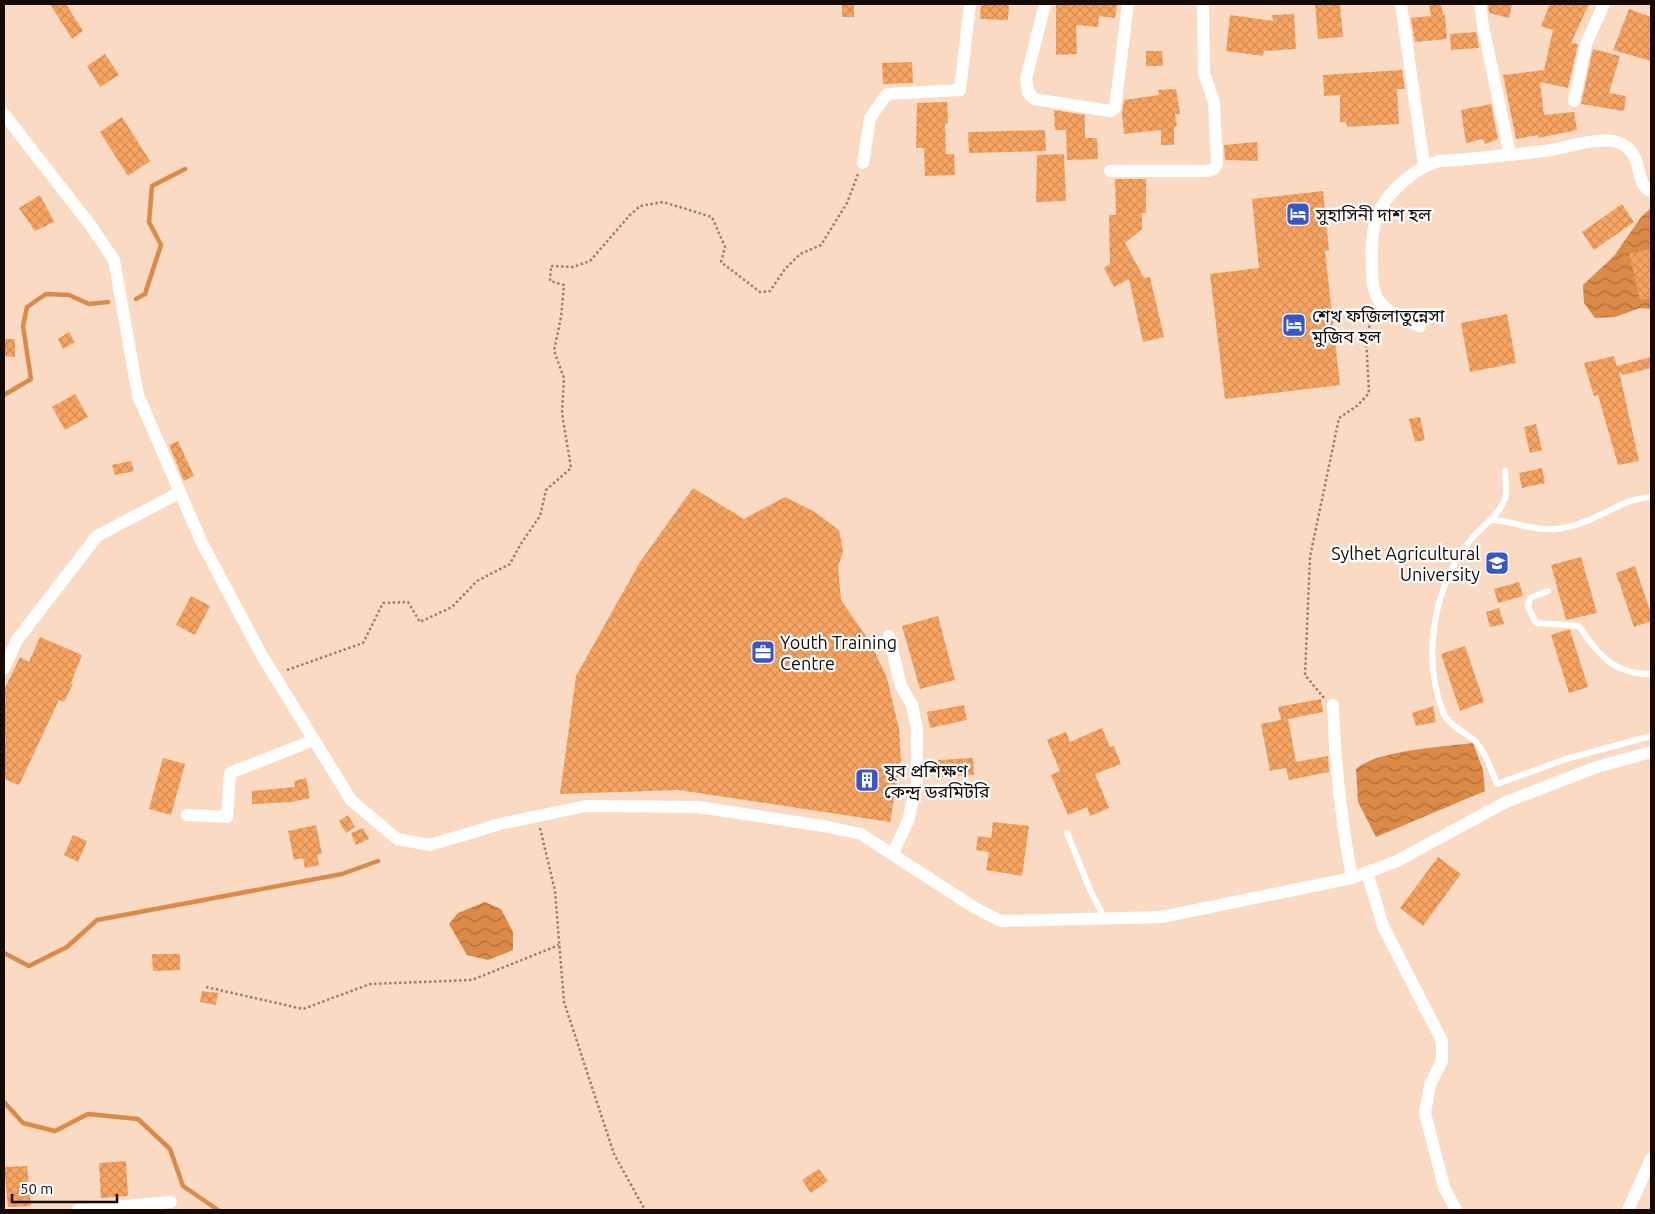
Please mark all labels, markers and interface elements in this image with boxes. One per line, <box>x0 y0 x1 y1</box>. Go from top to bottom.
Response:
hotel icon: সুহাসিনী দাশ হল <box>1285 201 1311 227</box>
place label: সুহাসিনী দাশ হল <box>1315 204 1432 226</box>
place label: শেখ ফজিলাতুন্নেসা মুজিব হল <box>1311 305 1445 348</box>
hotel icon: শেখ ফজিলাতুন্নেসা মুজিব হল <box>1281 312 1307 338</box>
place label: Sylhet Agricultural University <box>1331 543 1480 584</box>
school or university icon: Sylhet Agricultural University <box>1484 550 1510 576</box>
place label: Youth Training Centre <box>780 632 897 673</box>
office icon: Youth Training Centre <box>750 639 776 665</box>
place label: যুব প্রশিক্ষণ কেন্দ্র ডরমিটরি <box>883 760 990 801</box>
building icon: যুব প্রশিক্ষণ কেন্দ্র ডরমিটরি <box>854 767 880 793</box>
scale bar <box>12 1172 118 1204</box>
text: 50 m <box>20 1180 53 1197</box>

